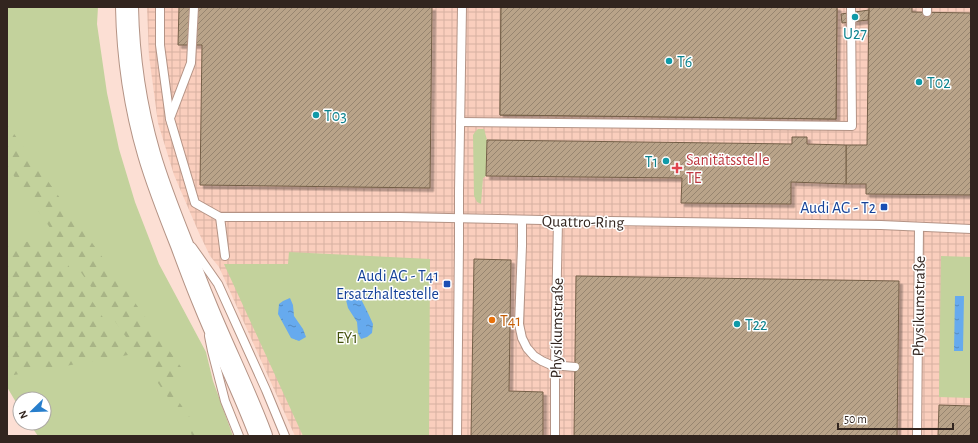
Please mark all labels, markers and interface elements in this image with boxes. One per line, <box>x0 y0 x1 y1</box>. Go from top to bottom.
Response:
marker: U27 <box>850 12 860 22</box>
place label: U27 <box>843 26 867 42</box>
place label: T6 <box>677 54 692 70</box>
marker: T6 <box>664 56 674 66</box>
place label: T02 <box>927 75 951 91</box>
marker: T02 <box>914 77 924 87</box>
place label: T03 <box>324 108 347 124</box>
marker: T03 <box>311 110 321 120</box>
place label: Sanitätsstelle TE <box>686 152 770 186</box>
place label: T1 <box>645 154 658 170</box>
marker: T1 <box>661 156 671 166</box>
marker: Sanitätsstelle TE <box>671 162 683 174</box>
place label: Audi AG - T2 <box>800 200 876 216</box>
marker: Audi AG - T2 <box>879 202 889 212</box>
street label: Quattro-Ring <box>542 213 624 232</box>
street label: Physikumstraße <box>910 256 929 357</box>
place label: Audi AG - T41 Ersatzhaltestelle <box>336 268 439 302</box>
street label: Physikumstraße <box>548 278 567 379</box>
marker: Audi AG - T41 Ersatzhaltestelle <box>442 279 452 289</box>
place label: T41 <box>500 313 521 329</box>
marker: T41 <box>487 315 497 325</box>
place label: T22 <box>745 317 767 333</box>
marker: T22 <box>732 319 742 329</box>
park label: EY1 <box>336 330 358 346</box>
north arrow <box>12 391 52 431</box>
scale bar <box>838 405 953 431</box>
text: N <box>17 409 30 420</box>
text: 50 m <box>844 413 867 425</box>

